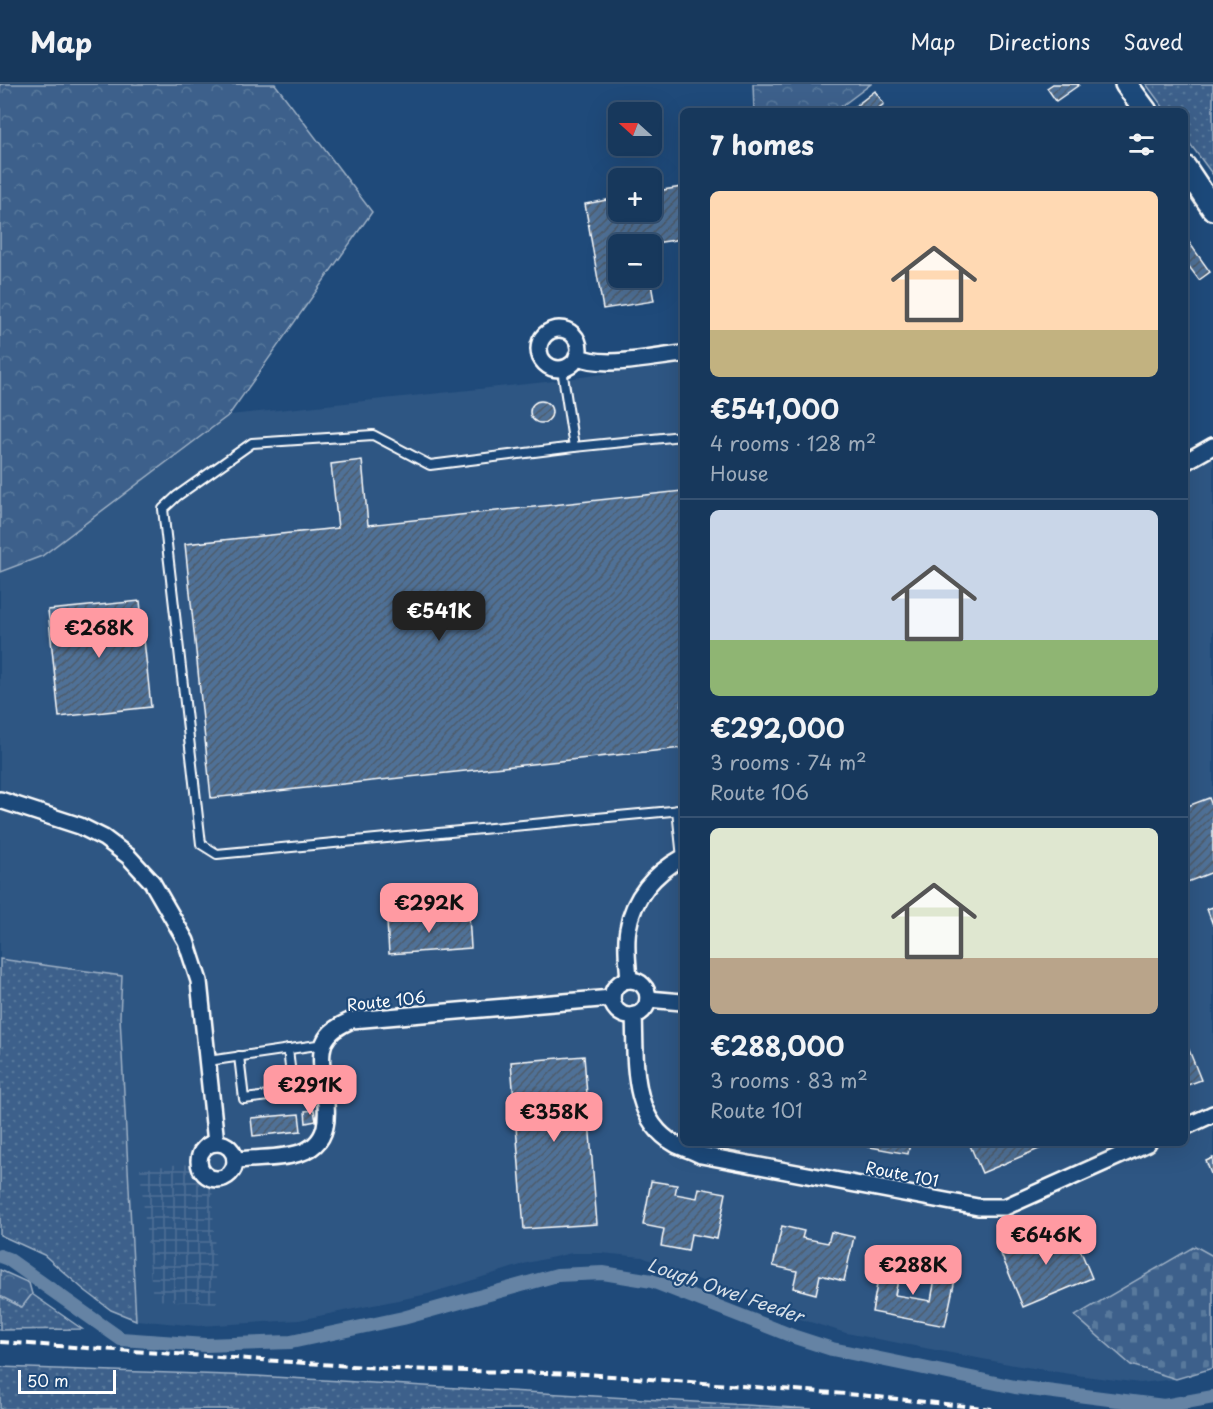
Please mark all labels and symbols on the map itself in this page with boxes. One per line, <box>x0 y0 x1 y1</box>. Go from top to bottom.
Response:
north arrow <box>608 102 662 156</box>
pin: €541K <box>397 591 481 642</box>
pin: €268K <box>57 608 141 659</box>
pin: €292K <box>387 883 471 934</box>
street label: Route 106 <box>345 984 427 1016</box>
pin: €291K <box>268 1065 352 1116</box>
pin: €358K <box>512 1092 596 1143</box>
street label: Route 101 <box>864 1154 941 1192</box>
pin: €646K <box>1004 1215 1088 1266</box>
pin: €288K <box>871 1245 955 1296</box>
water label: Lough Owel Feeder <box>644 1250 810 1330</box>
scale bar <box>18 1367 116 1394</box>

